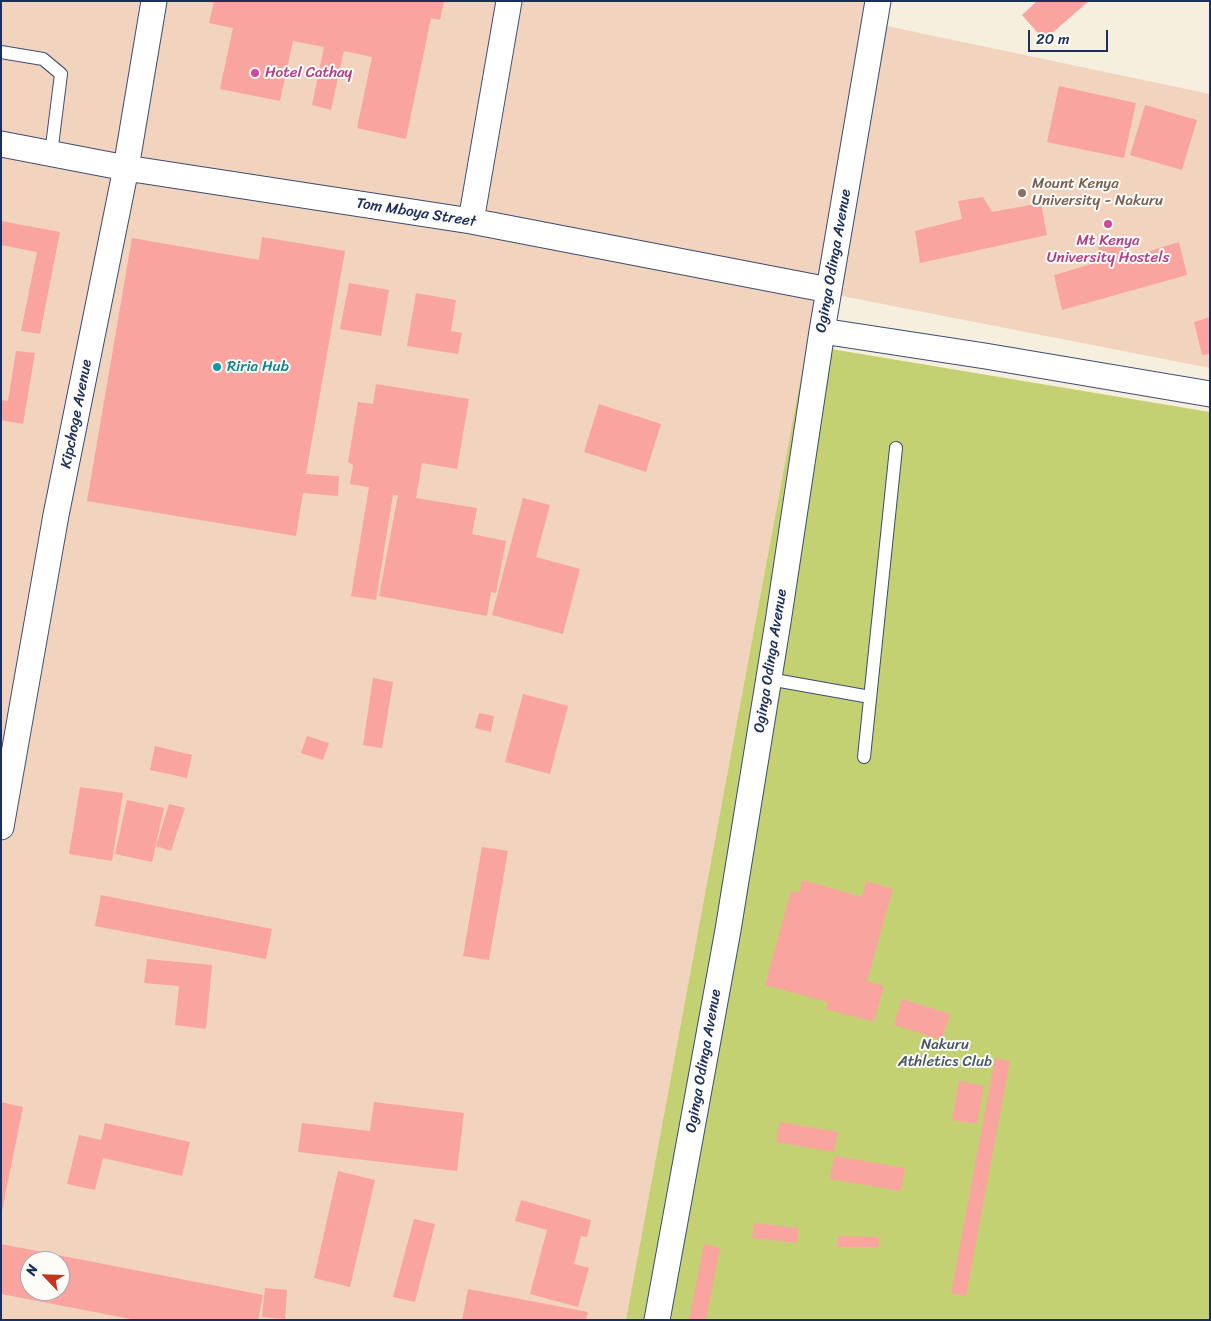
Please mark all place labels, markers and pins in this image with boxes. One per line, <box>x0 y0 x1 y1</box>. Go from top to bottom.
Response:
place label: Hotel Cathay <box>265 64 352 82</box>
marker: Hotel Cathay <box>249 67 261 79</box>
place label: Mount Kenya University - Nakuru <box>1032 175 1163 210</box>
marker: Mount Kenya University - Nakuru <box>1016 187 1028 199</box>
marker: Mt Kenya University Hostels <box>1102 218 1114 230</box>
place label: Mt Kenya University Hostels <box>1047 232 1169 267</box>
place label: Riria Hub <box>227 358 289 376</box>
marker: Riria Hub <box>211 361 223 373</box>

